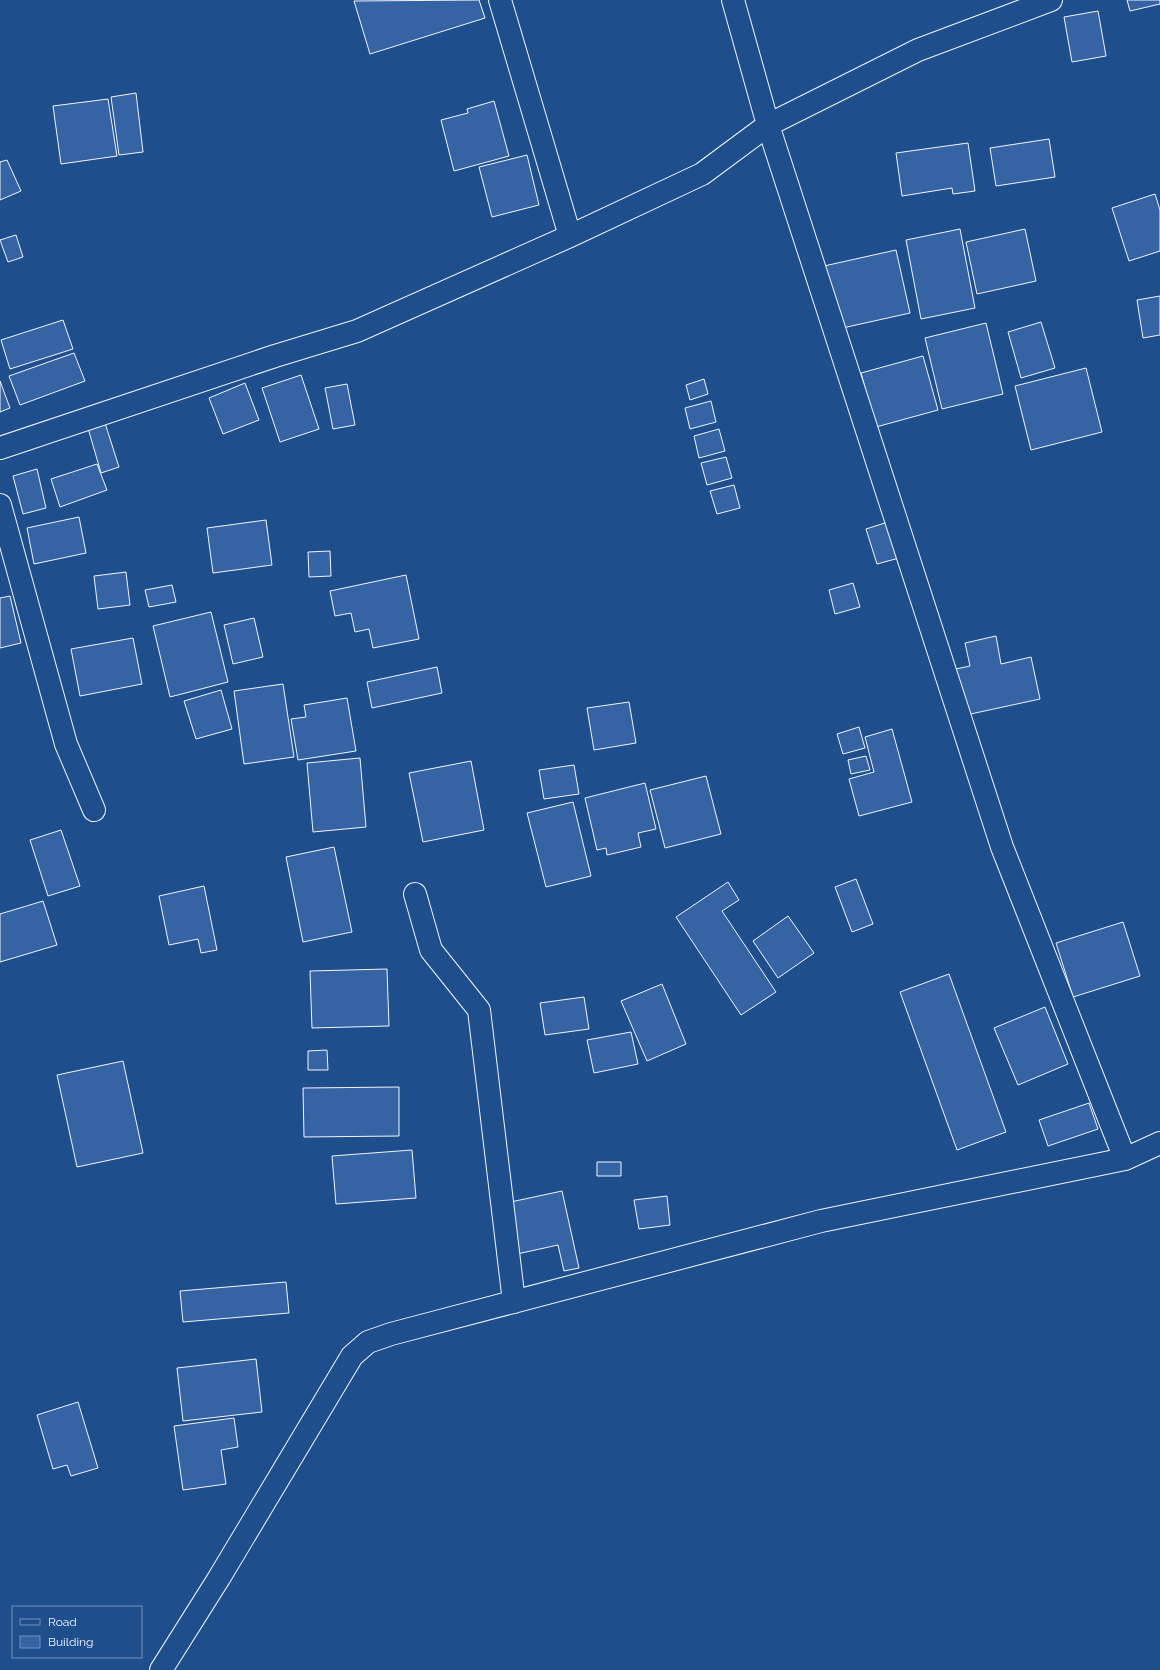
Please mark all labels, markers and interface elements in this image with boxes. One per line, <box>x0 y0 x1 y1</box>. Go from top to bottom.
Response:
legend <box>12 1606 142 1658</box>
text: Road <box>48 1615 77 1629</box>
text: Building <box>48 1635 94 1649</box>

